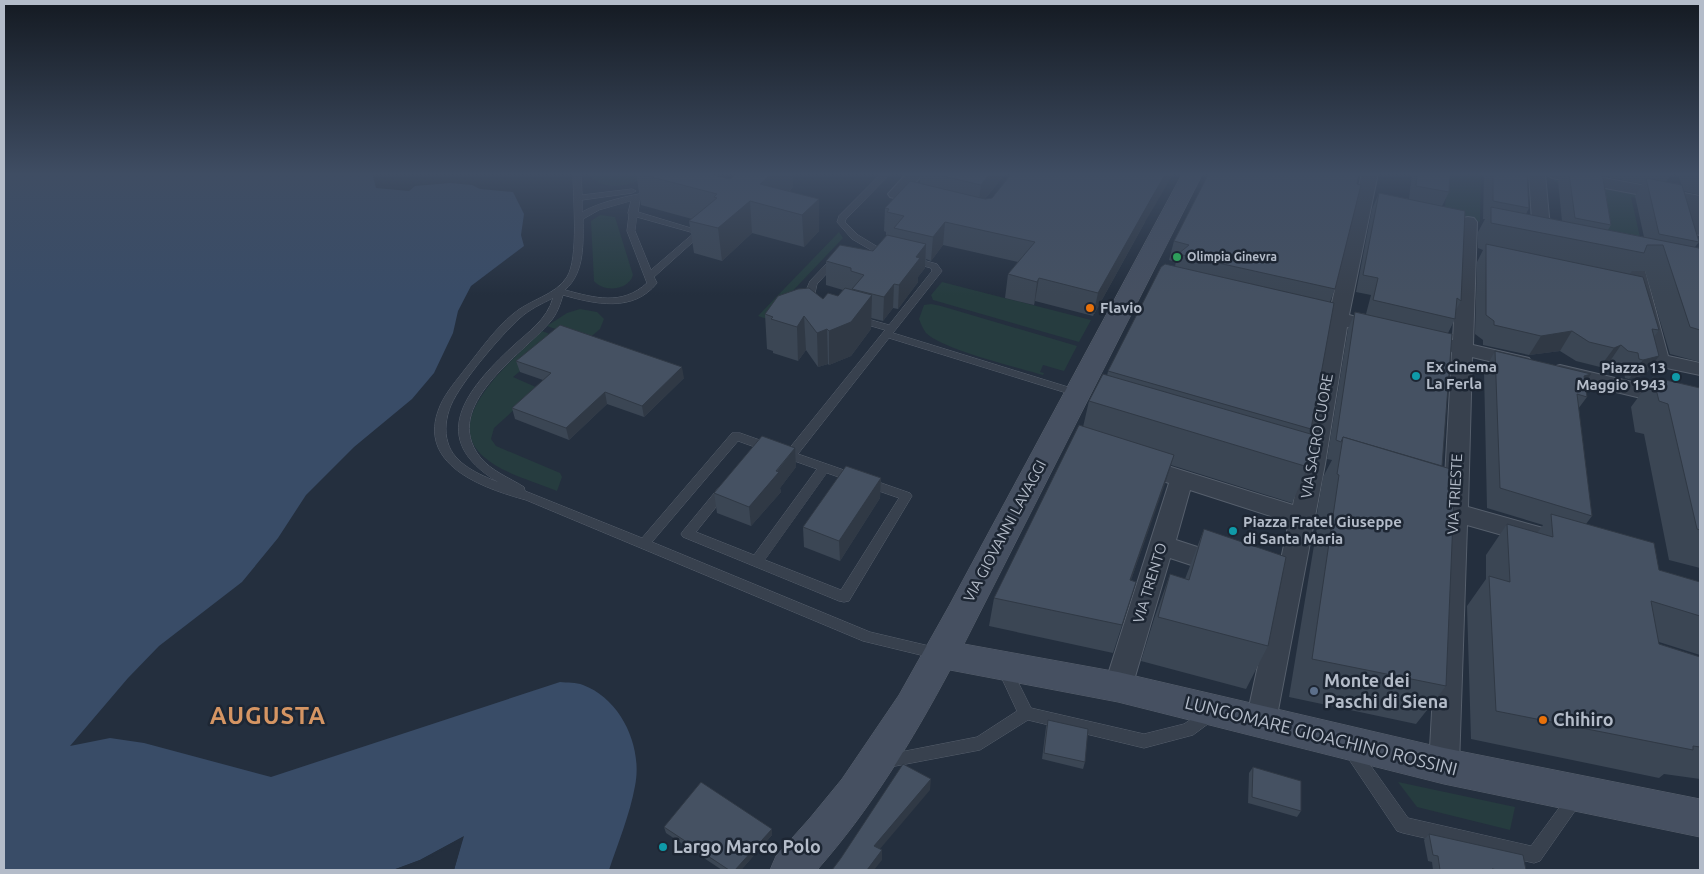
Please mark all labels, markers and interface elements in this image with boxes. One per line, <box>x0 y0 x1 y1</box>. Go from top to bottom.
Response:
place label: Olimpia Ginevra <box>1187 250 1277 263</box>
marker: Olimpia Ginevra <box>1171 251 1183 263</box>
place label: Flavio <box>1100 299 1142 316</box>
marker: Flavio <box>1084 302 1096 314</box>
place label: Ex cinema La Ferla <box>1426 358 1497 392</box>
place label: Piazza 13 Maggio 1943 <box>1576 359 1666 393</box>
marker: Ex cinema La Ferla <box>1410 370 1422 382</box>
marker: Piazza 13 Maggio 1943 <box>1670 371 1682 383</box>
street label: VIA SACRO CUORE <box>1297 372 1336 500</box>
street label: VIA TRIESTE <box>1444 453 1465 535</box>
street label: VIA GIOVANNI LAVAGGI <box>960 457 1049 605</box>
place label: Piazza Fratel Giuseppe di Santa Maria <box>1243 513 1402 547</box>
marker: Piazza Fratel Giuseppe di Santa Maria <box>1227 525 1239 537</box>
street label: VIA TRENTO <box>1129 541 1170 625</box>
place label: Monte dei Paschi di Siena <box>1324 670 1448 711</box>
marker: Monte dei Paschi di Siena <box>1308 685 1320 697</box>
street label: LUNGOMARE GIOACHINO ROSSINI <box>1183 691 1459 779</box>
district label: AUGUSTA <box>210 702 326 729</box>
place label: Chihiro <box>1553 709 1614 729</box>
marker: Chihiro <box>1537 714 1549 726</box>
place label: Largo Marco Polo <box>673 836 821 856</box>
marker: Largo Marco Polo <box>657 841 669 853</box>

